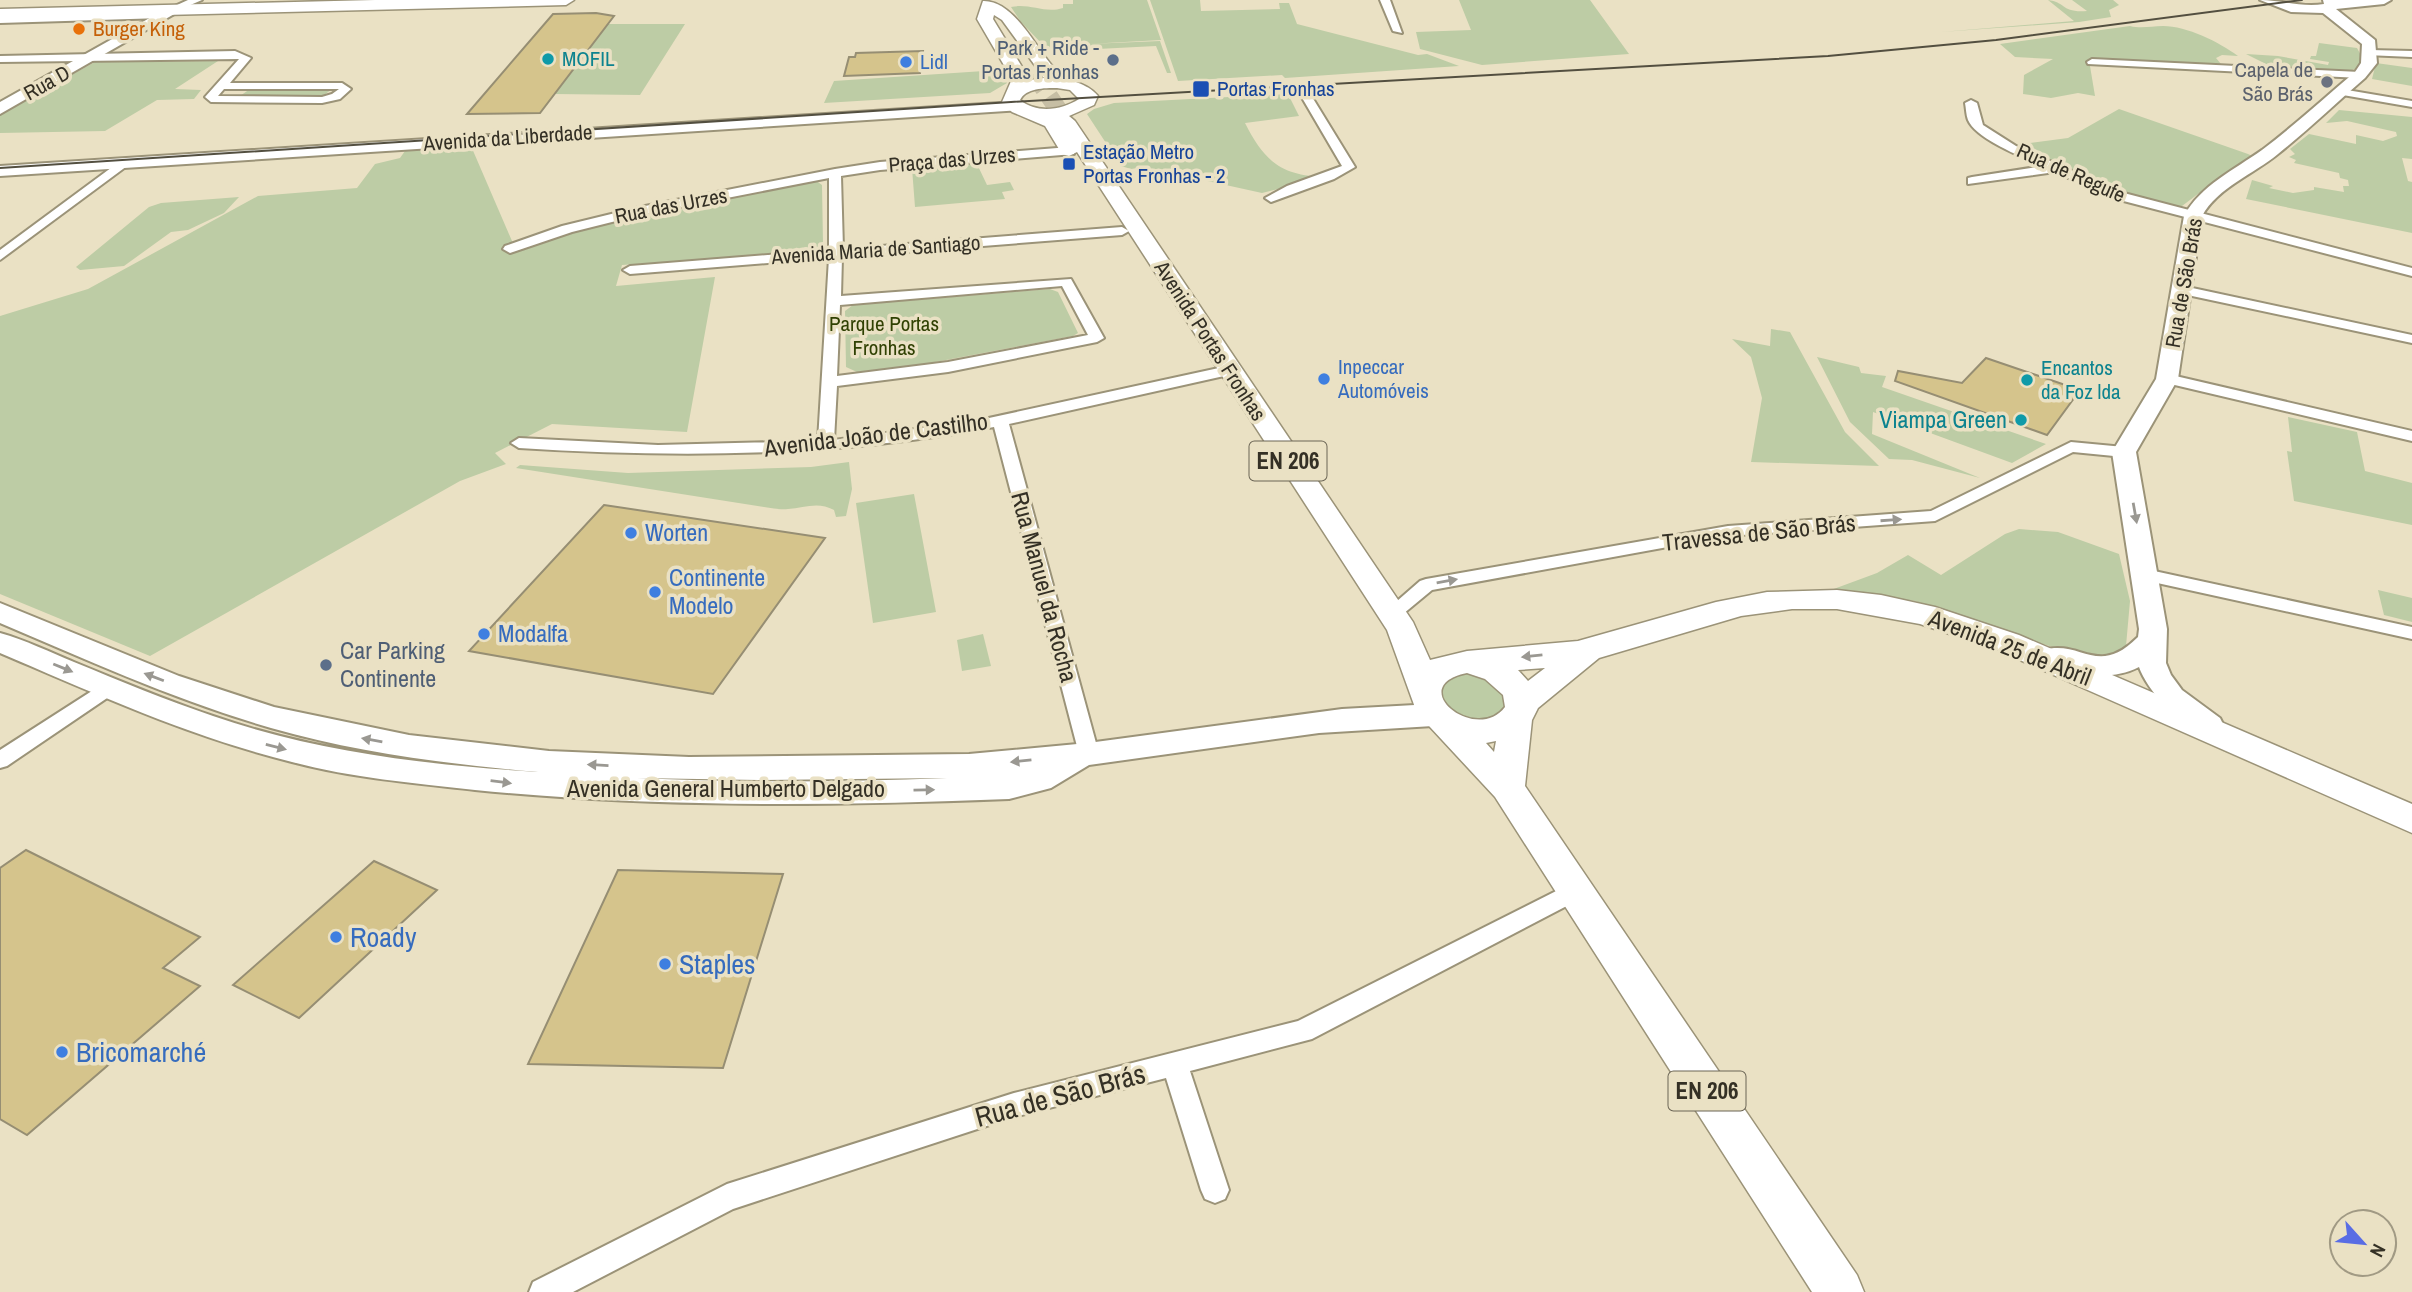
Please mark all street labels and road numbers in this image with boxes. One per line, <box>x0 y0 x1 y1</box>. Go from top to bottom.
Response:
street label: Rua D <box>18 58 75 107</box>
street label: Avenida da Liberdade <box>422 117 593 158</box>
street label: Rua de Regufe <box>2012 136 2130 209</box>
street label: Praça das Urzes <box>887 140 1017 179</box>
street label: Rua das Urzes <box>612 180 730 231</box>
street label: Rua de São Brás <box>2158 216 2209 350</box>
street label: Avenida Maria de Santiago <box>770 228 981 271</box>
street label: Avenida Portas Fronhas <box>1147 254 1273 426</box>
street label: Avenida João de Castilho <box>761 404 990 464</box>
road number: EN 206 <box>1250 442 1326 481</box>
street label: Rua Manuel da Rocha <box>1004 488 1086 686</box>
street label: Travessa de São Brás <box>1661 506 1857 558</box>
street label: Avenida 25 de Abril <box>1924 601 2096 693</box>
street label: Avenida General Humberto Delgado <box>566 772 885 804</box>
street label: Rua de São Brás <box>971 1054 1149 1136</box>
road number: EN 206 <box>1668 1072 1746 1110</box>

